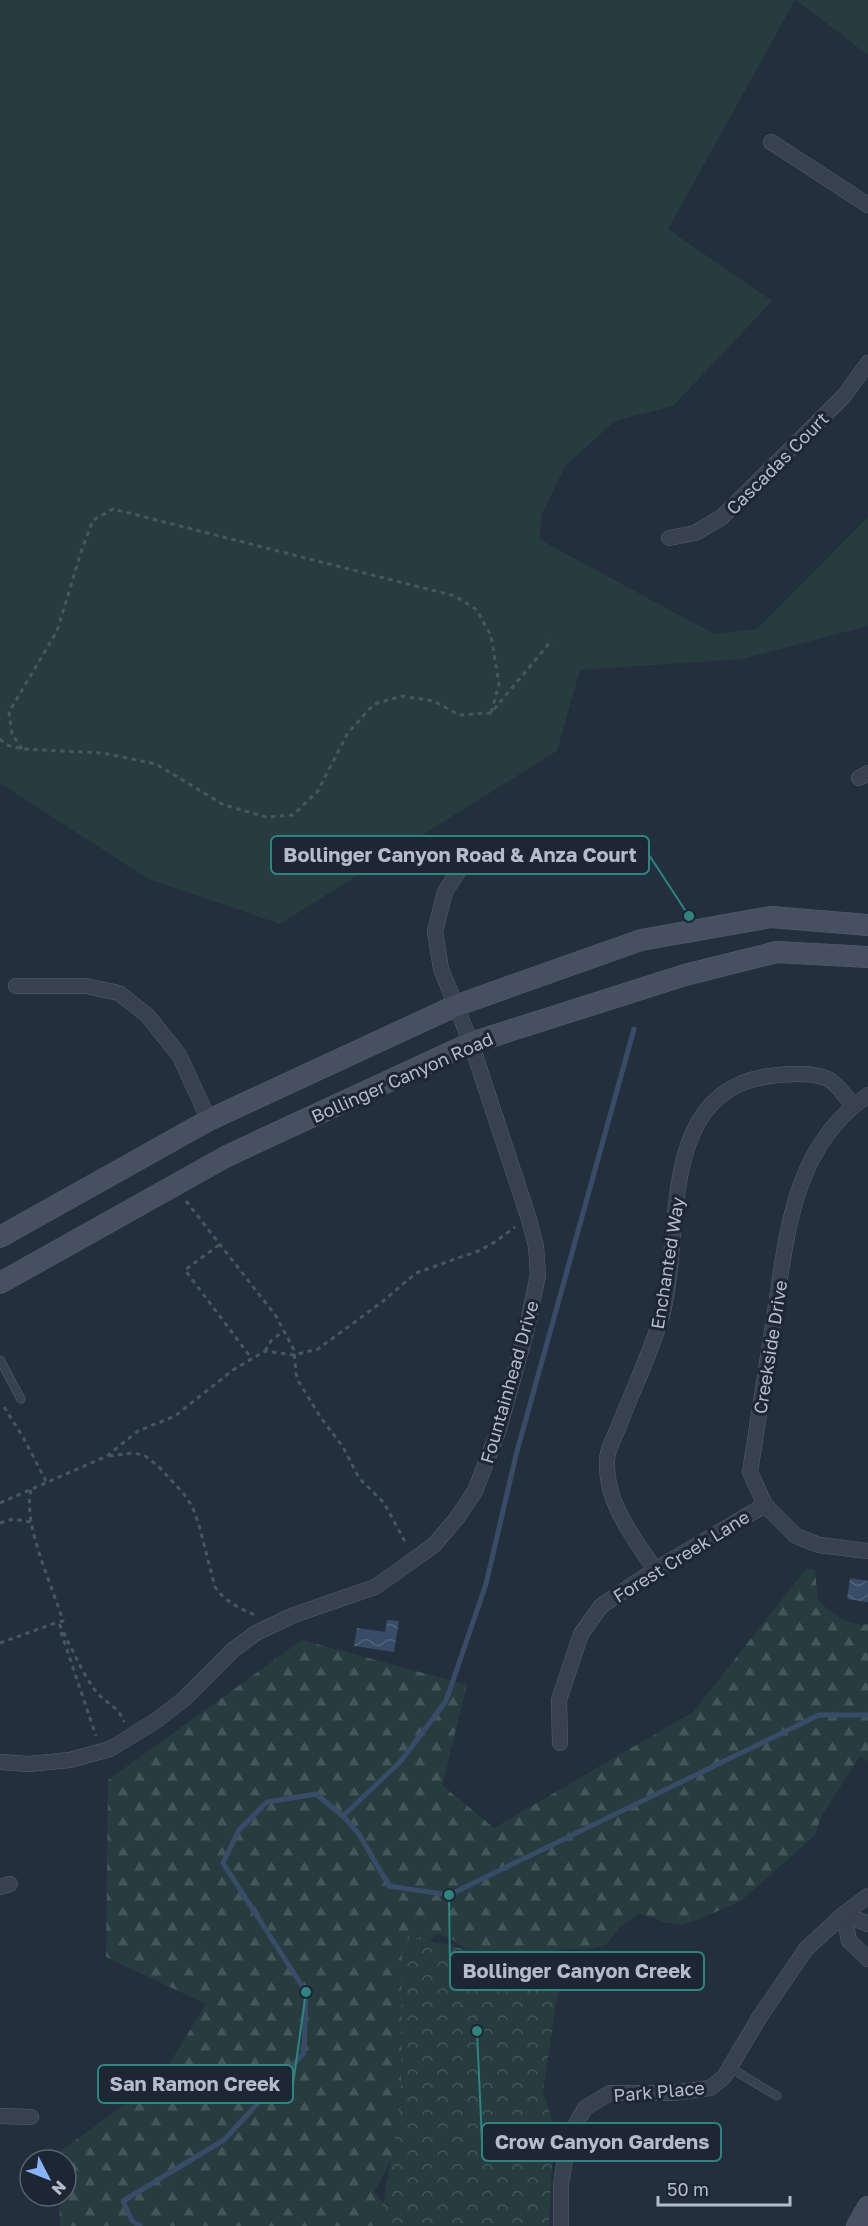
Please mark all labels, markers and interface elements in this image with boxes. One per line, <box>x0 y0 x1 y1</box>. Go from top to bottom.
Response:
street label: Cascadas Court <box>721 407 833 519</box>
callout: Bollinger Canyon Road & Anza Court <box>271 836 649 874</box>
text: Bollinger Canyon Road & Anza Court <box>283 842 637 866</box>
street label: Bollinger Canyon Road <box>308 1027 496 1127</box>
street label: Enchanted Way <box>646 1195 688 1331</box>
street label: Creekside Drive <box>749 1279 791 1415</box>
street label: Fountainhead Drive <box>475 1298 543 1466</box>
street label: Forest Creek Lane <box>609 1505 753 1607</box>
callout: Bollinger Canyon Creek <box>450 1952 704 1990</box>
text: Bollinger Canyon Creek <box>462 1958 692 1982</box>
callout: San Ramon Creek <box>98 2065 293 2103</box>
text: San Ramon Creek <box>110 2071 281 2095</box>
street label: Park Place <box>612 2076 706 2106</box>
callout: Crow Canyon Gardens <box>482 2123 721 2161</box>
text: Crow Canyon Gardens <box>495 2129 709 2153</box>
north arrow <box>18 2148 78 2208</box>
scale bar <box>658 2169 790 2207</box>
text: N <box>48 2177 71 2199</box>
text: 50 m <box>667 2178 709 2200</box>

